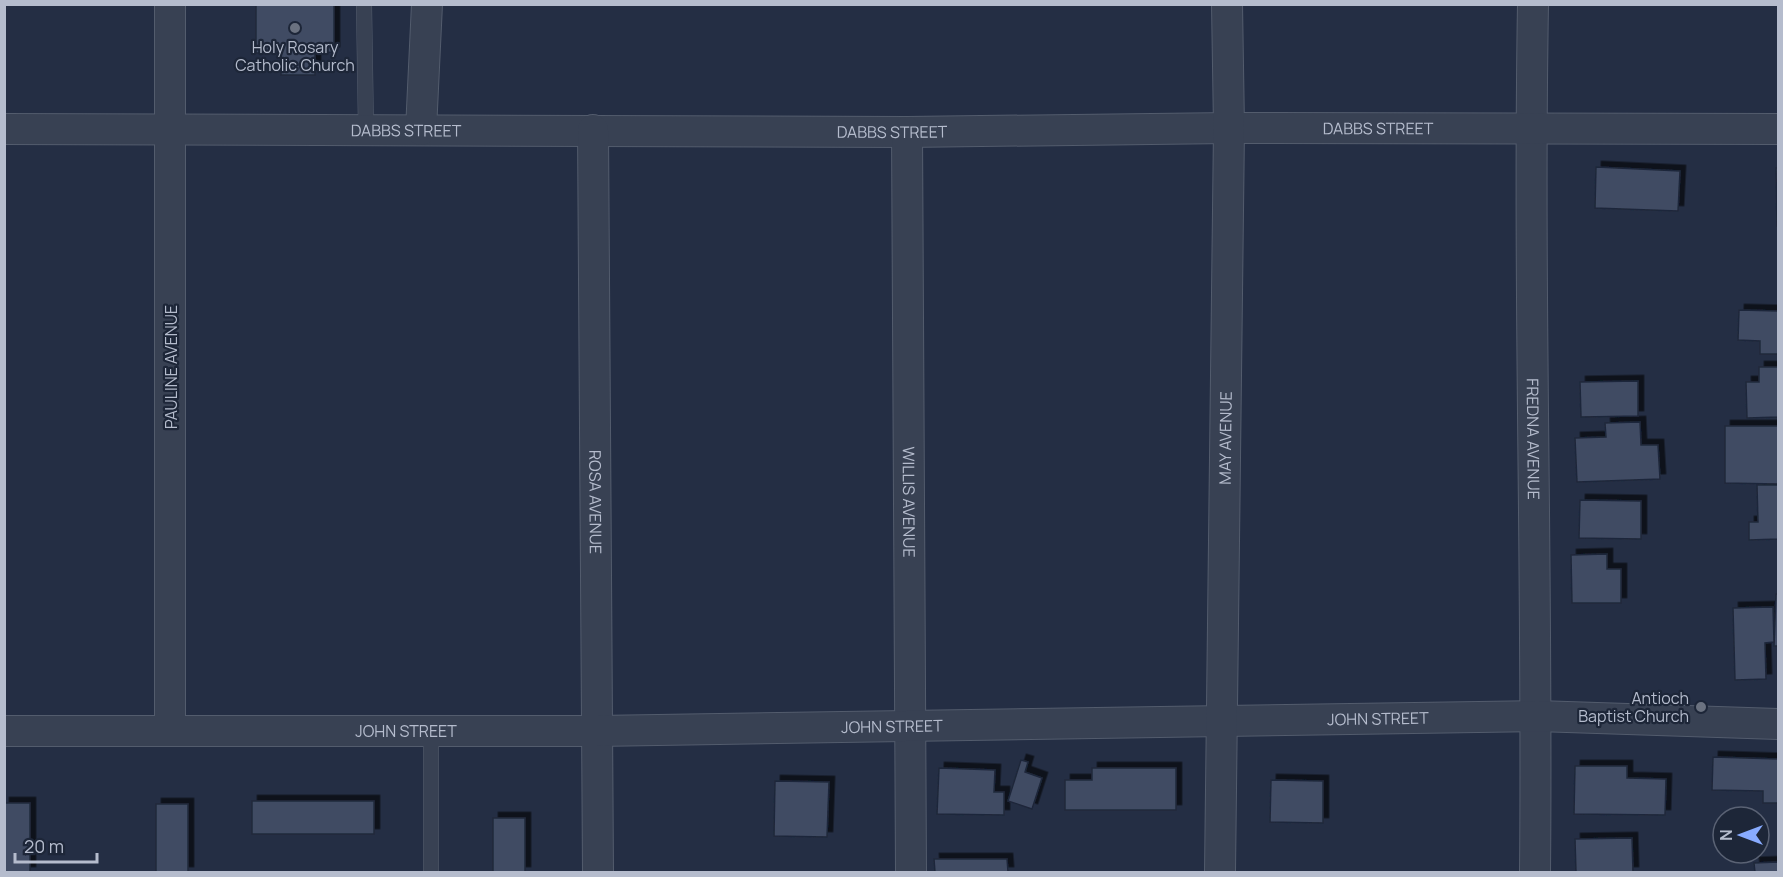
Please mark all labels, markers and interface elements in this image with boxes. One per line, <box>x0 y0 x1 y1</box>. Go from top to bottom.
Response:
marker: Holy Rosary Catholic Church <box>288 21 302 35</box>
place label: Holy Rosary Catholic Church <box>235 36 355 76</box>
street label: DABBS STREET <box>1323 117 1434 139</box>
street label: DABBS STREET <box>351 119 462 142</box>
street label: DABBS STREET <box>837 120 948 143</box>
street label: PAULINE AVENUE <box>160 305 182 429</box>
street label: FREDNA AVENUE <box>1522 378 1545 500</box>
street label: MAY AVENUE <box>1214 391 1237 485</box>
street label: WILLIS AVENUE <box>898 446 920 558</box>
street label: ROSA AVENUE <box>584 450 607 554</box>
place label: Antioch Baptist Church <box>1578 687 1689 727</box>
marker: Antioch Baptist Church <box>1694 700 1708 714</box>
street label: JOHN STREET <box>1327 707 1429 730</box>
street label: JOHN STREET <box>841 714 943 738</box>
street label: JOHN STREET <box>355 720 457 742</box>
north arrow <box>1711 805 1771 865</box>
scale bar <box>15 826 98 864</box>
text: N <box>1715 829 1737 841</box>
text: 20 m <box>24 834 64 858</box>

